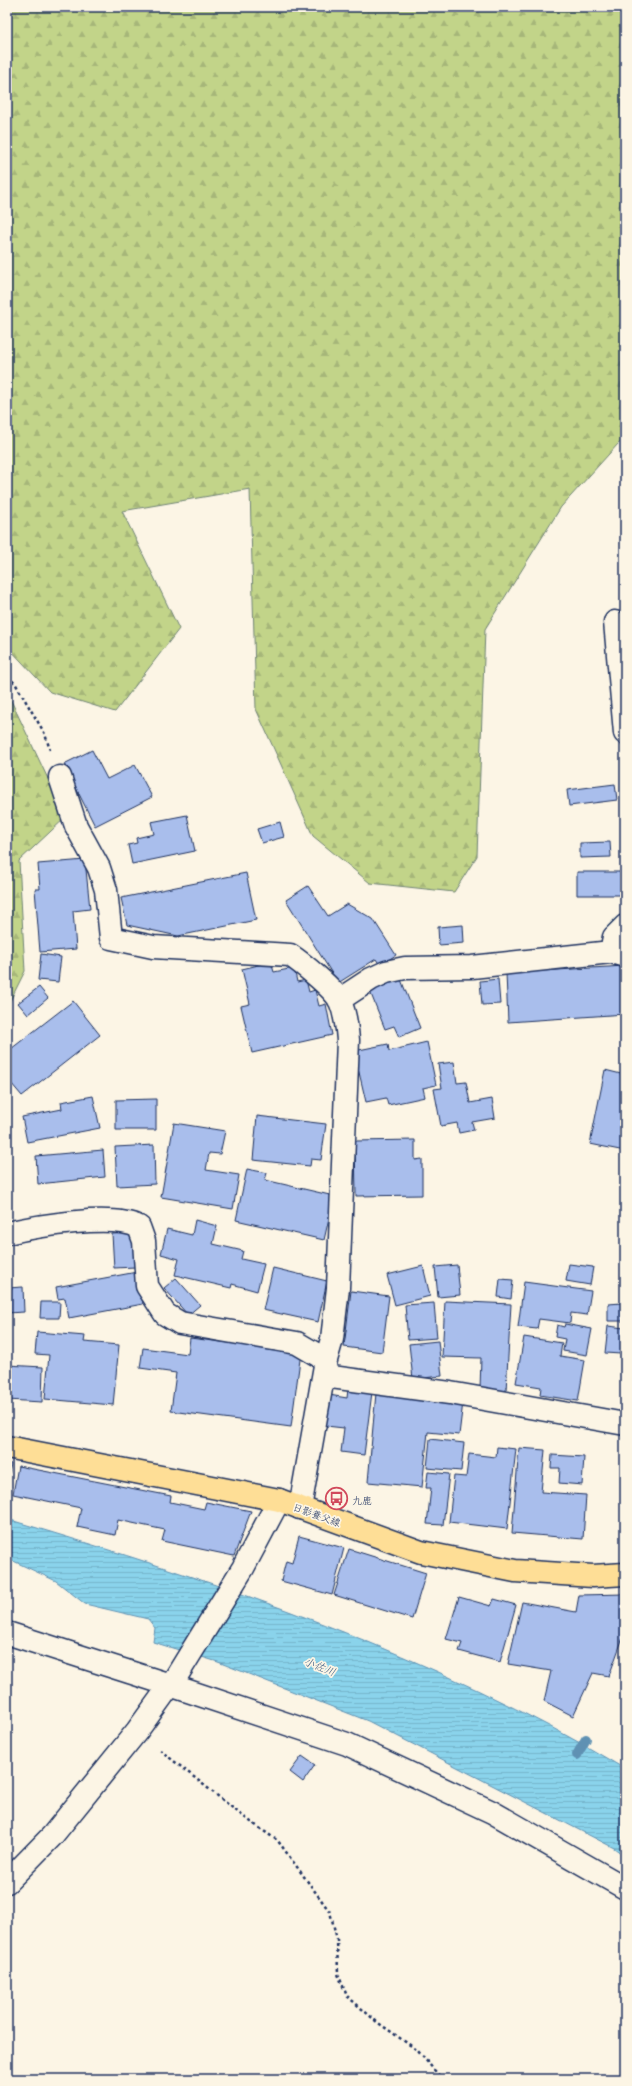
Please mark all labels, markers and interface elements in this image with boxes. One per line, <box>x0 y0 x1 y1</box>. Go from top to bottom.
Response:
bus stop icon: 九鹿 <box>324 1486 350 1512</box>
place label: 九鹿 <box>352 1492 372 1507</box>
street label: 日影養父線 <box>291 1498 343 1530</box>
water label: 小佐川 <box>302 1652 338 1680</box>

